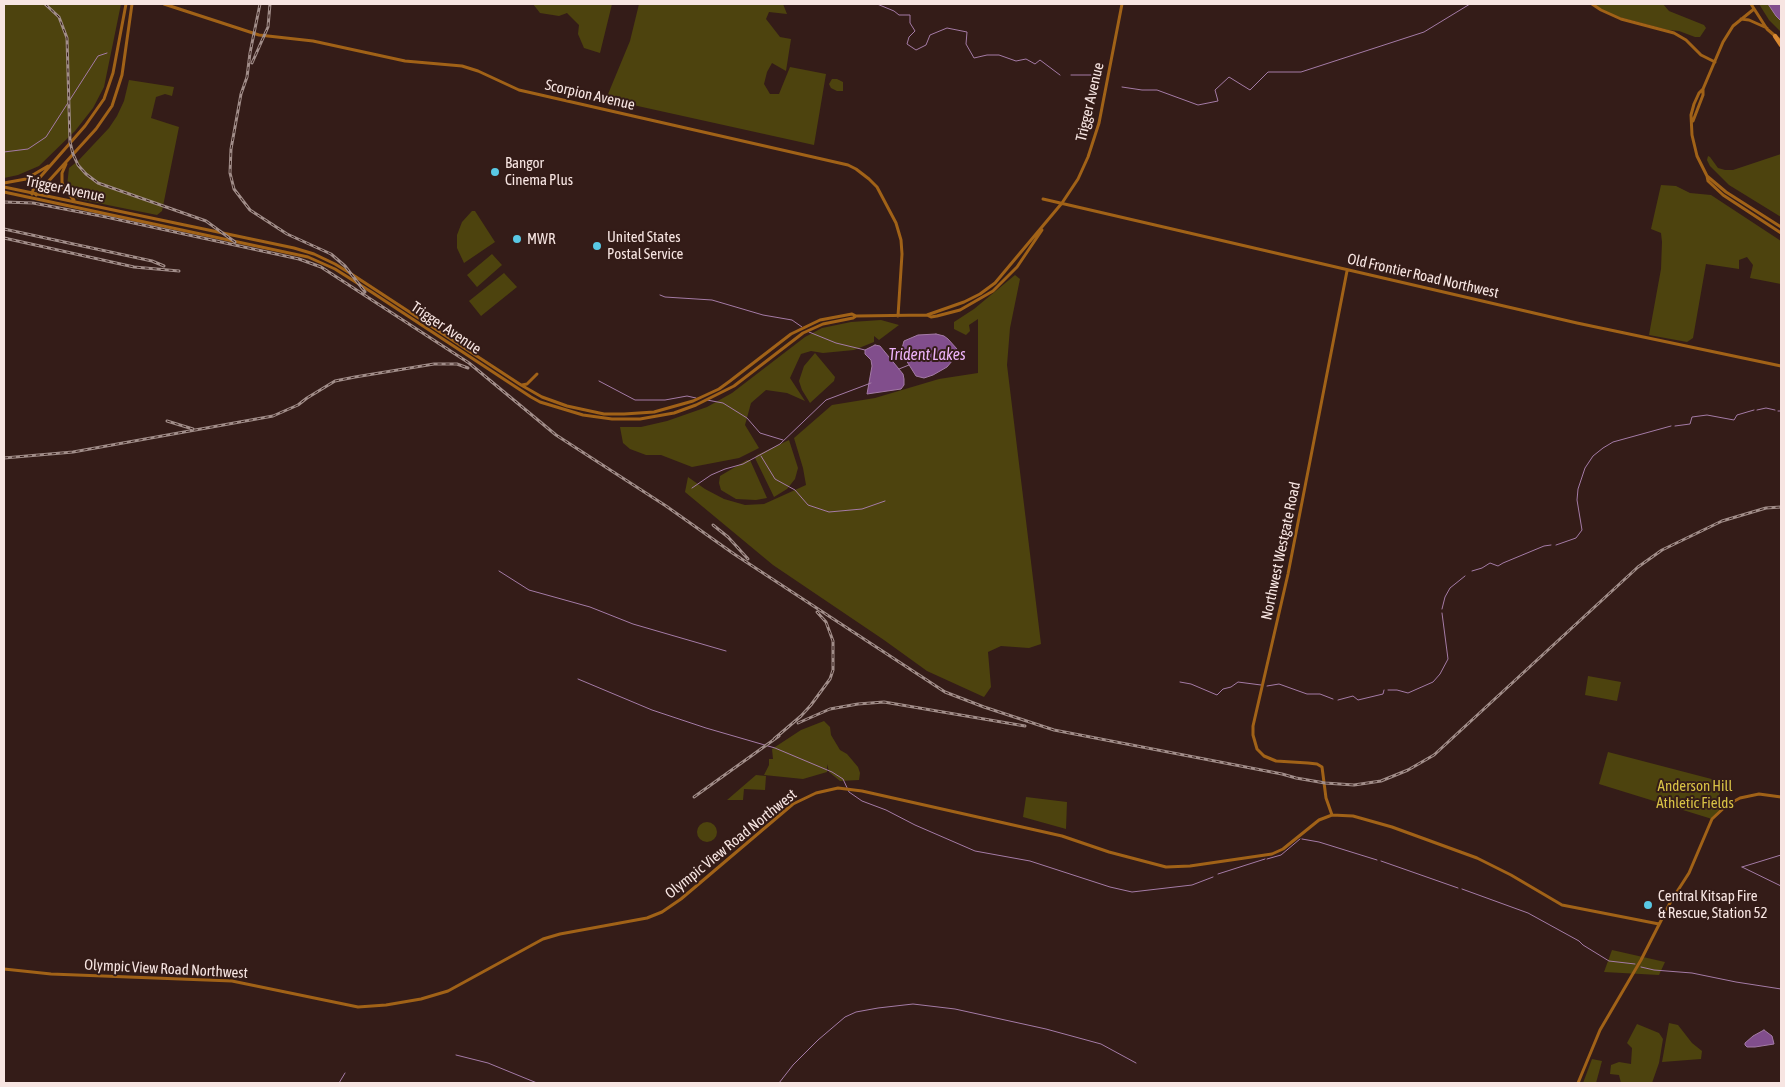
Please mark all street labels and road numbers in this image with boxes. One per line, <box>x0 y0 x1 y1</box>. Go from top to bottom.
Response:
street label: Trigger Avenue <box>1072 61 1108 143</box>
street label: Scorpion Avenue <box>543 76 637 114</box>
street label: Trigger Avenue <box>24 172 106 206</box>
street label: Old Frontier Road Northwest <box>1345 250 1501 302</box>
street label: Trigger Avenue <box>408 298 484 358</box>
street label: Northwest Westgate Road <box>1258 480 1304 622</box>
street label: Olympic View Road Northwest <box>662 785 800 903</box>
street label: Olympic View Road Northwest <box>84 956 248 982</box>

